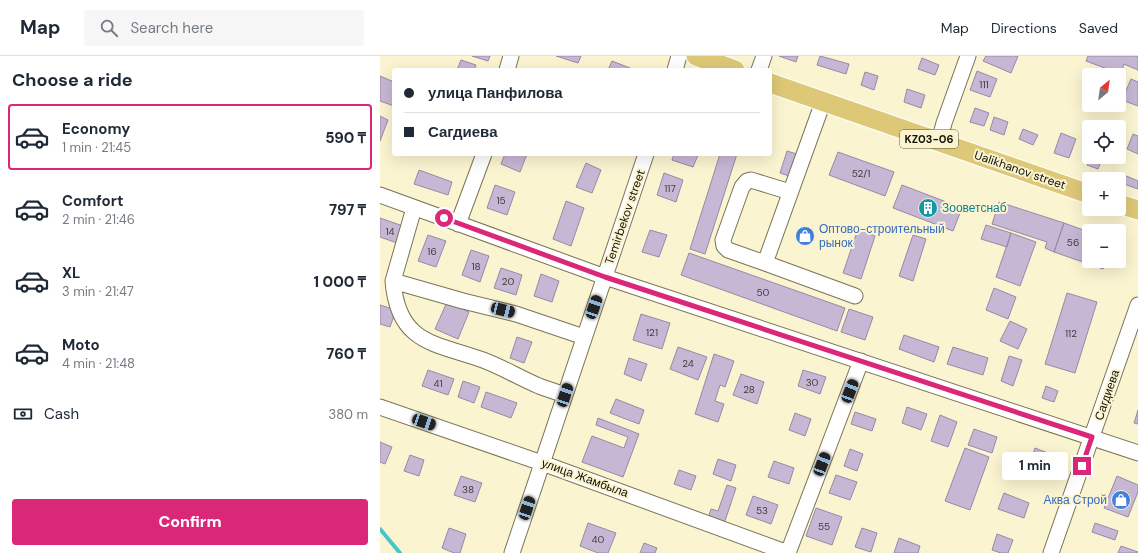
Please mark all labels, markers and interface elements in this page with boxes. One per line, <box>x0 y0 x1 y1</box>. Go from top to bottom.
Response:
search box <box>84 10 364 46</box>
text: Map <box>20 15 60 40</box>
icon: search <box>98 17 120 39</box>
text: Search here <box>130 18 213 38</box>
text: Map <box>941 19 969 37</box>
text: Directions <box>991 19 1057 37</box>
text: Saved <box>1079 19 1118 37</box>
text: Choose a ride <box>12 68 133 92</box>
north arrow <box>1082 68 1126 112</box>
map controls <box>1082 68 1126 268</box>
house number: 111 <box>979 78 989 91</box>
text: улица Панфилова <box>428 83 563 103</box>
icon: car <box>14 119 50 155</box>
text: Economy <box>62 119 130 139</box>
button: locate <box>1082 120 1126 164</box>
text: Сагдиева <box>428 122 498 142</box>
text: 590 ₸ <box>325 128 366 148</box>
road number: KZ03-06 <box>900 130 958 148</box>
text: 1 min · 21:45 <box>62 139 131 156</box>
street label: Ualikhanov street <box>972 147 1068 193</box>
street label: Temirbekov street <box>601 167 649 267</box>
house number: 52/1 <box>852 167 870 180</box>
button: + <box>1082 172 1126 216</box>
house number: 117 <box>664 182 676 195</box>
icon: car <box>14 191 50 227</box>
text: Comfort <box>62 191 123 211</box>
house number: 15 <box>496 194 506 207</box>
building icon: Зооветснаб <box>917 197 939 219</box>
text: 797 ₸ <box>329 200 366 220</box>
place label: Зооветснаб <box>942 200 1007 216</box>
route start <box>435 209 453 227</box>
text: 2 min · 21:46 <box>62 211 135 228</box>
place label: Оптово-строительный рынок <box>819 221 945 251</box>
button: − <box>1082 224 1126 268</box>
house number: 14 <box>385 225 395 238</box>
shop icon: Оптово-строительный рынок <box>794 225 816 247</box>
house number: 56 <box>1067 236 1079 249</box>
house number: 16 <box>427 245 437 258</box>
house number: 18 <box>471 260 481 273</box>
icon: car <box>14 263 50 299</box>
text: XL <box>62 263 80 283</box>
text: 1 000 ₸ <box>314 272 366 292</box>
house number: 20 <box>502 275 514 288</box>
text: 3 min · 21:47 <box>62 283 134 300</box>
house number: 50 <box>757 286 770 299</box>
car <box>584 294 604 320</box>
car <box>490 301 516 319</box>
house number: 121 <box>646 326 658 339</box>
house number: 112 <box>1065 327 1077 340</box>
icon: car <box>14 335 50 371</box>
text: Moto <box>62 335 100 355</box>
text: 760 ₸ <box>326 344 366 364</box>
text: 4 min · 21:48 <box>62 355 135 372</box>
house number: 24 <box>682 357 694 370</box>
street label: Сагдиева <box>1091 367 1123 422</box>
house number: 30 <box>806 376 819 389</box>
house number: 41 <box>433 377 443 390</box>
car <box>840 378 860 404</box>
car <box>556 382 574 408</box>
house number: 28 <box>743 383 755 396</box>
icon: cash <box>12 403 34 425</box>
text: Cash <box>44 404 79 424</box>
text: 380 m <box>328 406 368 423</box>
car <box>411 412 437 432</box>
car <box>812 451 832 477</box>
callout: 1 min <box>1002 452 1068 480</box>
street label: улица Жамбыла <box>539 455 631 501</box>
text: 1 min <box>1019 457 1051 474</box>
route end <box>1073 457 1091 475</box>
house number: 38 <box>462 483 474 496</box>
shop icon: Аква Строй <box>1110 489 1132 511</box>
place label: Аква Строй <box>1043 492 1107 508</box>
car <box>518 495 536 521</box>
button: Confirm <box>12 499 368 545</box>
house number: 53 <box>756 504 768 517</box>
house number: 55 <box>818 520 830 533</box>
house number: 40 <box>592 533 605 546</box>

